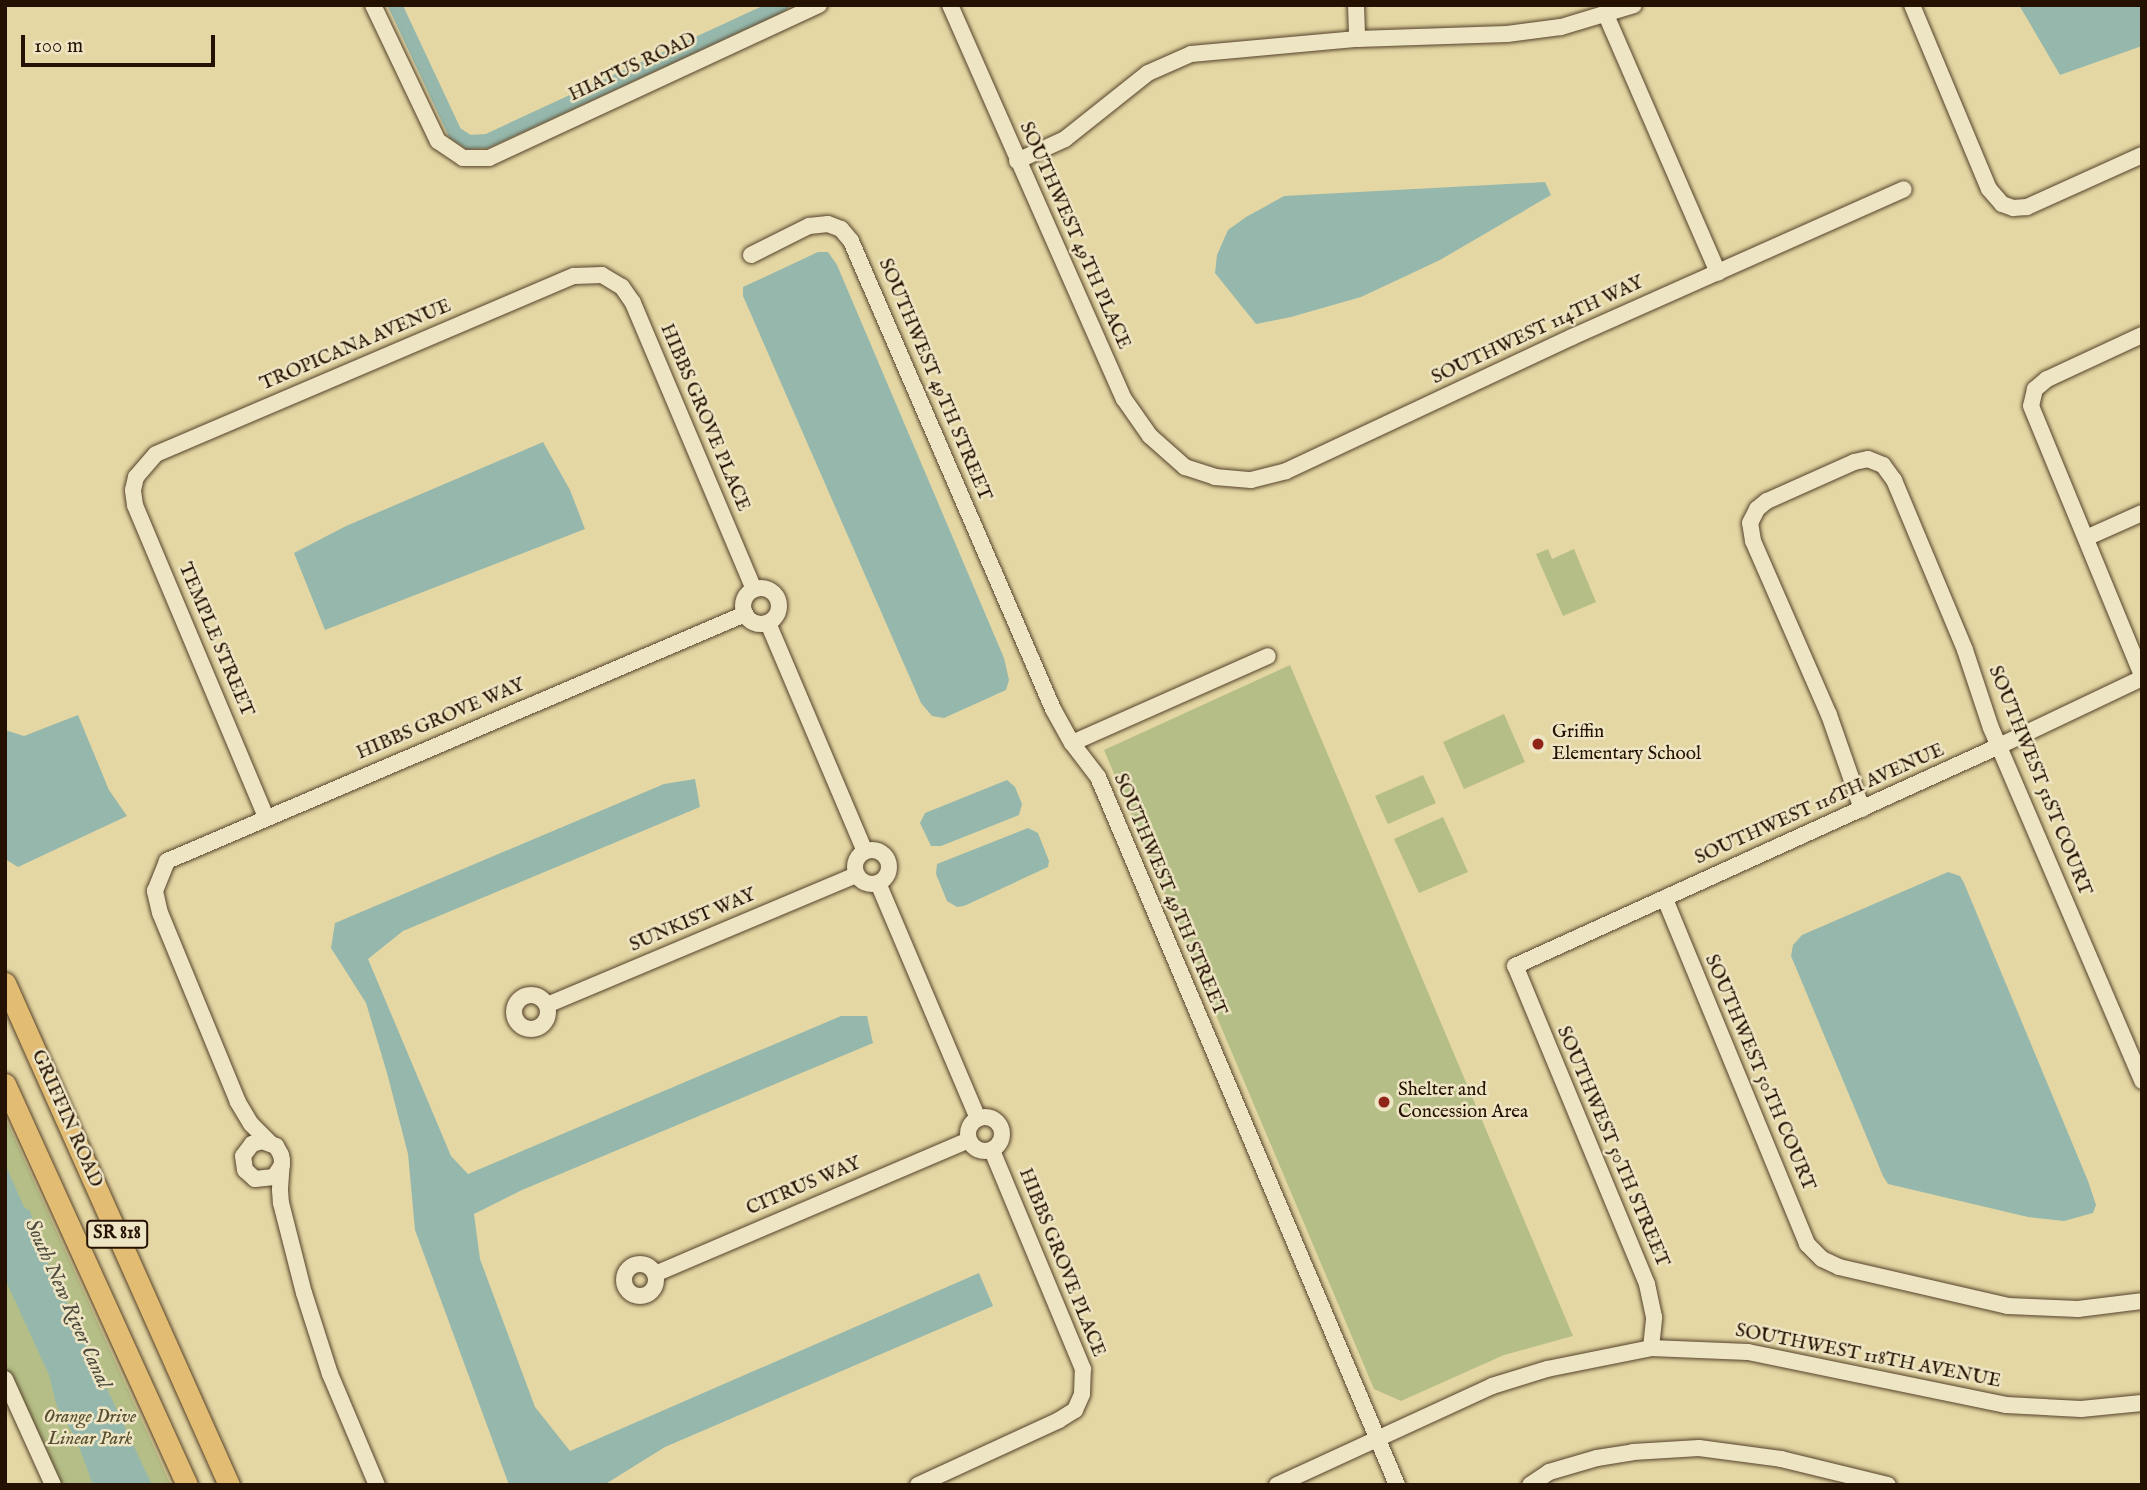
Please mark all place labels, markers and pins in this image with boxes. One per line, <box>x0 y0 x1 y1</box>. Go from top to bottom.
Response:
place label: Griffin Elementary School <box>1552 722 1701 766</box>
marker: Griffin Elementary School <box>1530 736 1546 752</box>
place label: Shelter and Concession Area <box>1398 1080 1528 1124</box>
marker: Shelter and Concession Area <box>1376 1094 1392 1110</box>

